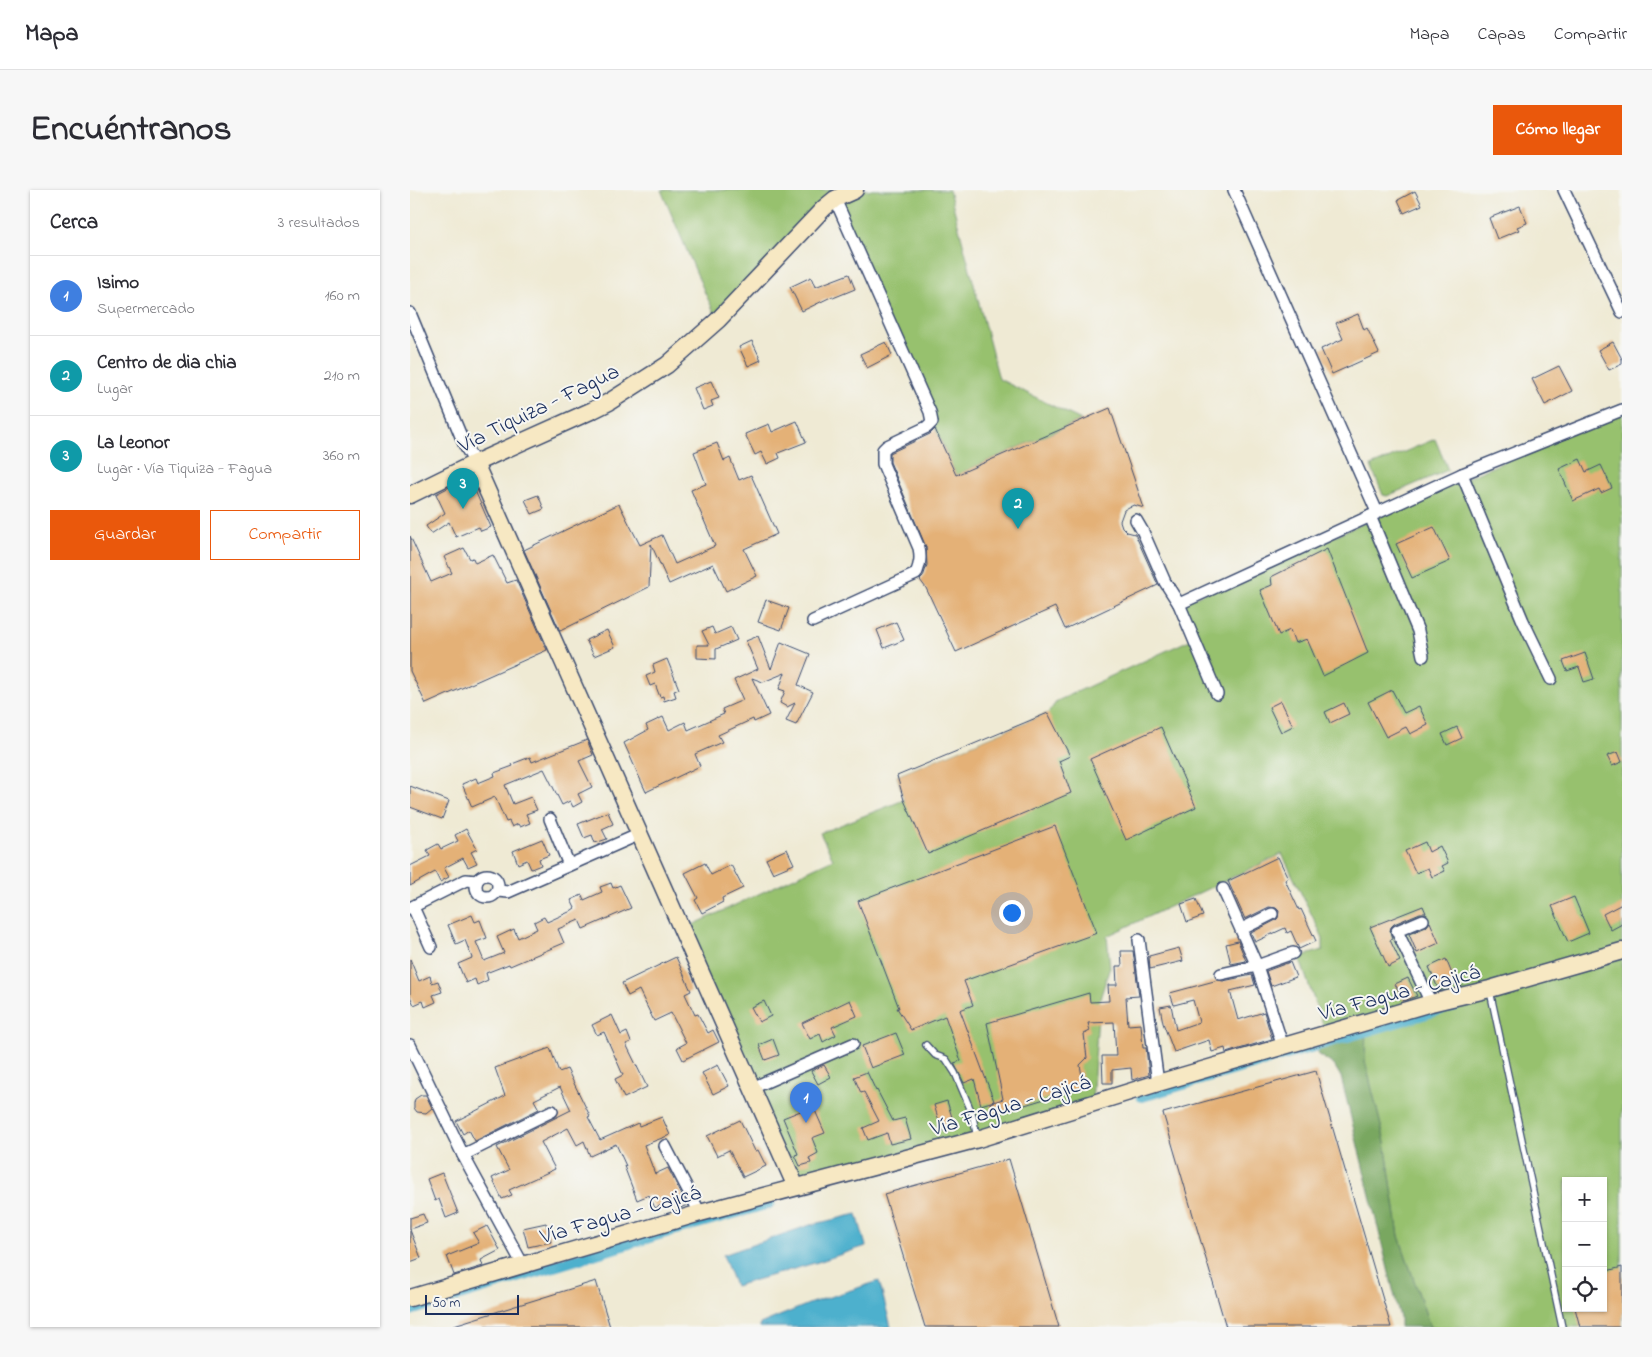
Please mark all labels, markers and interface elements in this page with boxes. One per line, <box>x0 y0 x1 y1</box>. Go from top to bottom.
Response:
text: Mapa <box>25 17 79 52</box>
text: Mapa <box>1409 22 1450 48</box>
text: Capas <box>1478 22 1526 48</box>
text: Compartir <box>1554 22 1627 48</box>
text: Encuéntranos <box>30 105 232 156</box>
button: Cómo llegar <box>1493 105 1622 155</box>
text: Cerca <box>50 208 98 238</box>
text: 3 resultados <box>278 211 360 235</box>
text: Isimo <box>97 270 139 297</box>
text: 1 <box>63 284 69 308</box>
text: 160 m <box>325 284 360 308</box>
text: Supermercado <box>97 297 195 321</box>
text: Centro de dia chia <box>97 350 236 377</box>
street label: Vía Tiquiza - Fagua <box>452 357 626 464</box>
text: 2 <box>62 364 70 388</box>
text: 210 m <box>324 364 360 388</box>
text: Lugar <box>97 377 133 401</box>
text: La Leonor <box>97 430 170 457</box>
text: 3 <box>63 444 69 468</box>
text: 360 m <box>323 444 360 468</box>
text: Lugar · Vía Tiquiza - Fagua <box>97 457 272 481</box>
pin: 3 <box>447 468 479 509</box>
pin: 2 <box>1002 488 1034 529</box>
button: Guardar <box>50 510 200 560</box>
button: Compartir <box>210 510 360 560</box>
your location <box>999 900 1025 926</box>
street label: Vía Fagua - Cajicá <box>1315 957 1484 1032</box>
street label: Vía Fagua - Cajicá <box>926 1067 1095 1148</box>
pin: 1 <box>790 1082 822 1123</box>
map controls <box>1562 1177 1607 1312</box>
button: + <box>1562 1177 1607 1222</box>
street label: Vía Fagua - Cajicá <box>536 1178 705 1255</box>
button: − <box>1562 1222 1607 1267</box>
button: locate <box>1562 1267 1607 1312</box>
scale bar <box>425 1292 519 1315</box>
text: 50 m <box>432 1293 460 1314</box>

